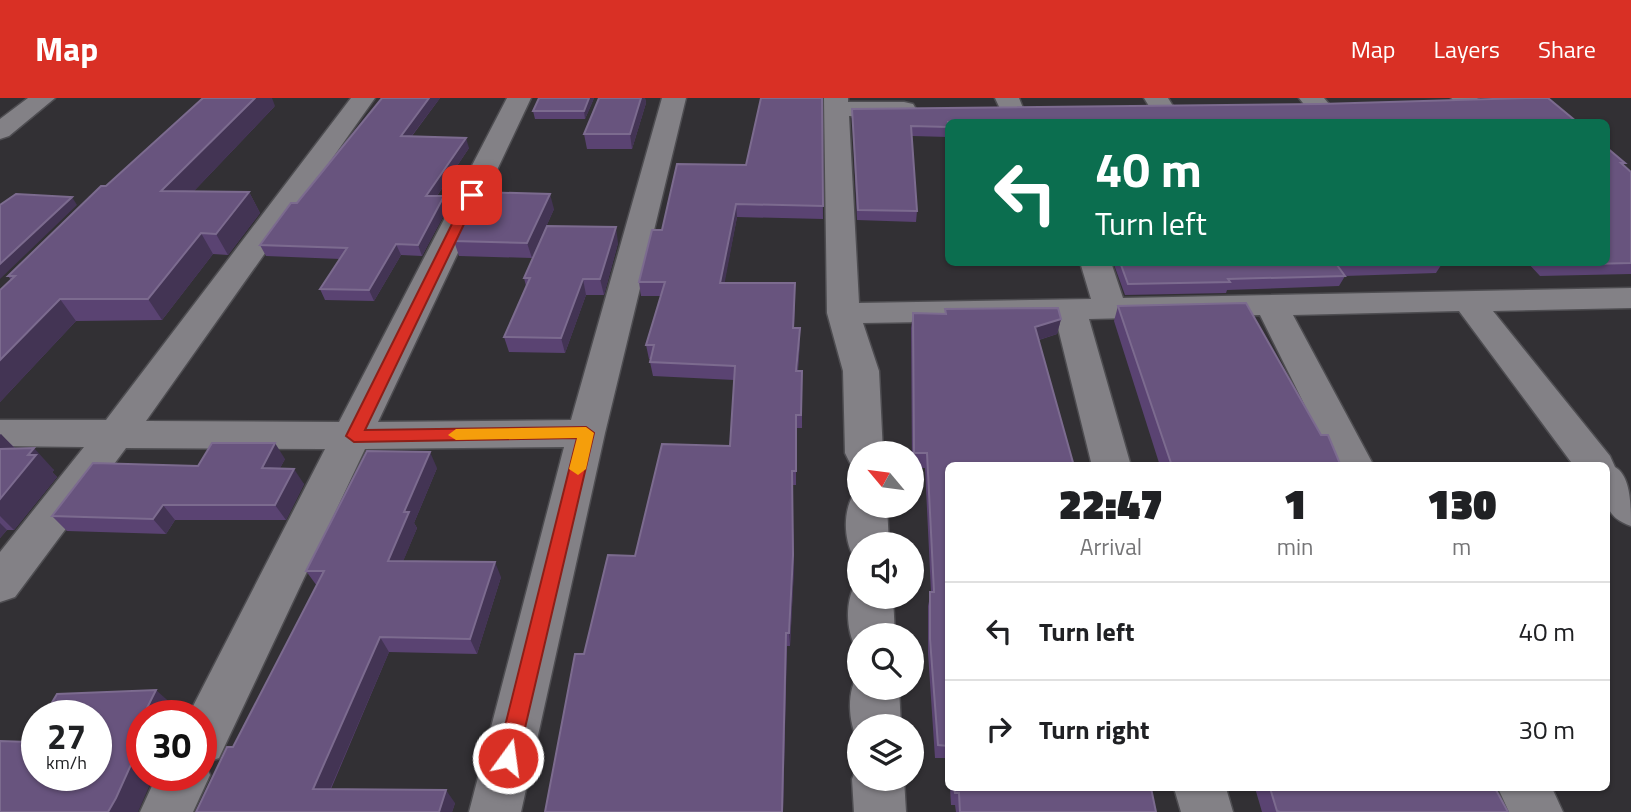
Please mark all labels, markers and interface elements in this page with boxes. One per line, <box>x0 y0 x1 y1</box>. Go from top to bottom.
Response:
text: Map <box>35 24 98 74</box>
text: Map <box>1351 31 1396 67</box>
text: Layers <box>1434 31 1500 67</box>
text: Share <box>1538 31 1596 67</box>
text: 40 m <box>1095 131 1202 206</box>
icon: left <box>980 147 1071 238</box>
pin <box>442 165 502 225</box>
icon: arrive <box>453 176 491 214</box>
text: Turn left <box>1095 199 1207 247</box>
north arrow <box>847 441 924 518</box>
map controls <box>847 441 924 791</box>
text: 22:47 <box>1059 471 1163 535</box>
text: 1 <box>1284 471 1307 535</box>
text: 130 <box>1427 471 1496 535</box>
text: Arrival <box>1080 529 1142 564</box>
text: min <box>1277 529 1313 564</box>
text: m <box>1452 529 1471 564</box>
button: sound <box>847 532 924 609</box>
icon: left <box>980 612 1018 650</box>
text: Turn left <box>1039 612 1134 651</box>
text: 40 m <box>1518 612 1575 651</box>
button: search <box>847 623 924 700</box>
speed limit sign: 30 <box>126 700 217 791</box>
text: 27 <box>47 709 86 763</box>
icon: right <box>980 710 1018 748</box>
text: Turn right <box>1039 710 1150 749</box>
text: 30 m <box>1518 710 1575 749</box>
button: layers <box>847 714 924 791</box>
position arrow <box>471 721 545 795</box>
text: km/h <box>46 749 87 776</box>

